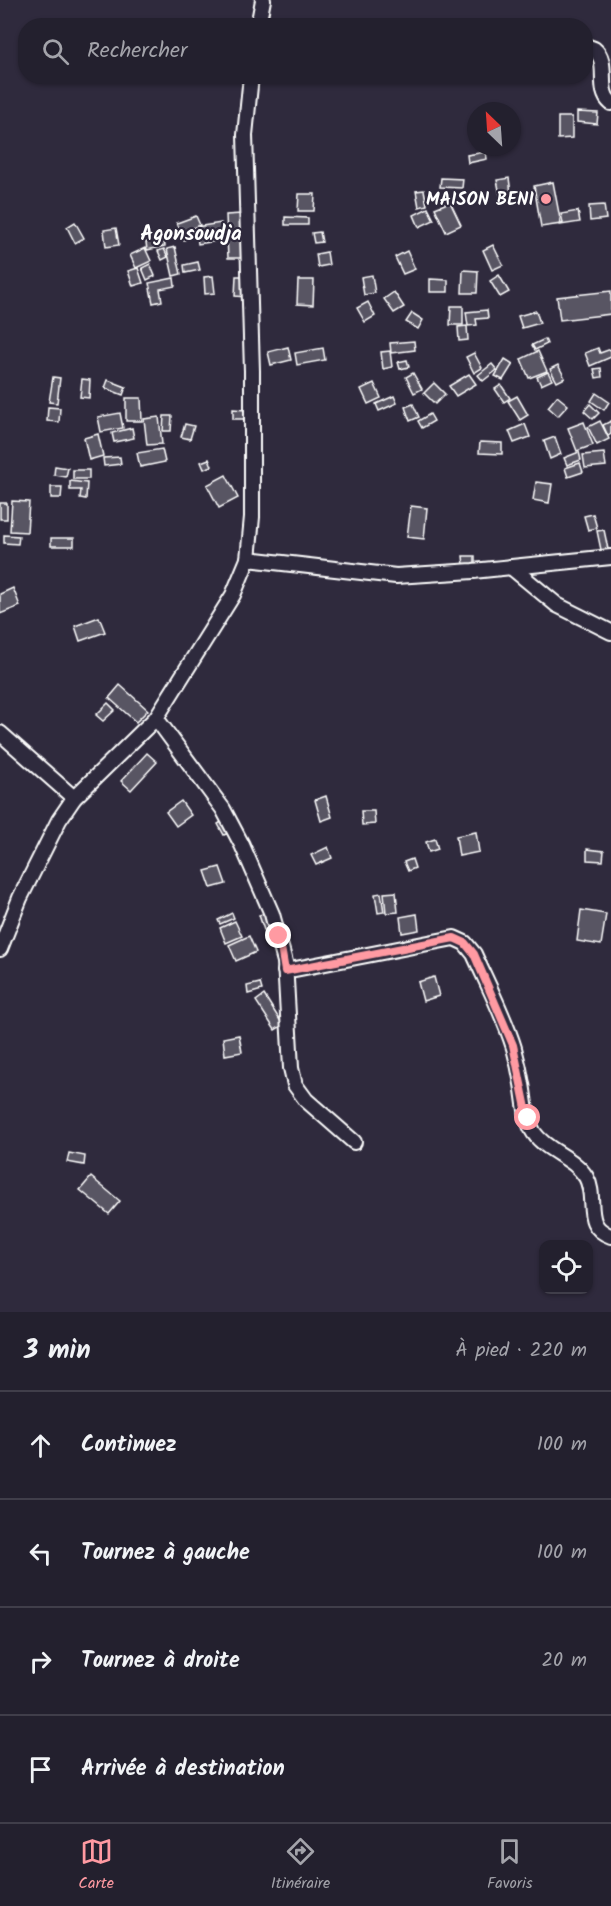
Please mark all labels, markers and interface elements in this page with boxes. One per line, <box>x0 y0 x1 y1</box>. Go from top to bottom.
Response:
search box <box>18 18 593 84</box>
text: Rechercher <box>87 34 187 69</box>
icon: search <box>39 35 72 68</box>
north arrow <box>467 102 521 156</box>
place label: MAISON BENI <box>426 186 534 215</box>
marker: MAISON BENI <box>539 192 553 206</box>
district label: Agonsoudja <box>140 218 242 251</box>
route end <box>265 922 291 948</box>
route start <box>514 1104 540 1130</box>
map controls <box>539 1240 593 1294</box>
button: locate <box>539 1240 593 1294</box>
text: 3 min <box>24 1330 91 1372</box>
text: À pied · 220 m <box>456 1335 587 1367</box>
text: Continuez <box>81 1428 177 1463</box>
icon: ahead <box>24 1429 57 1462</box>
text: 100 m <box>537 1429 587 1461</box>
text: Tournez à gauche <box>81 1536 250 1571</box>
icon: left <box>24 1537 57 1570</box>
text: 100 m <box>537 1537 587 1569</box>
text: Tournez à droite <box>81 1644 240 1679</box>
icon: right <box>24 1645 57 1678</box>
text: 20 m <box>541 1645 587 1677</box>
text: Arrivée à destination <box>81 1752 285 1787</box>
icon: arrive <box>24 1753 57 1786</box>
tab: Carte <box>78 1835 114 1896</box>
tab: Itinéraire <box>271 1835 330 1896</box>
tab: Favoris <box>487 1835 533 1896</box>

